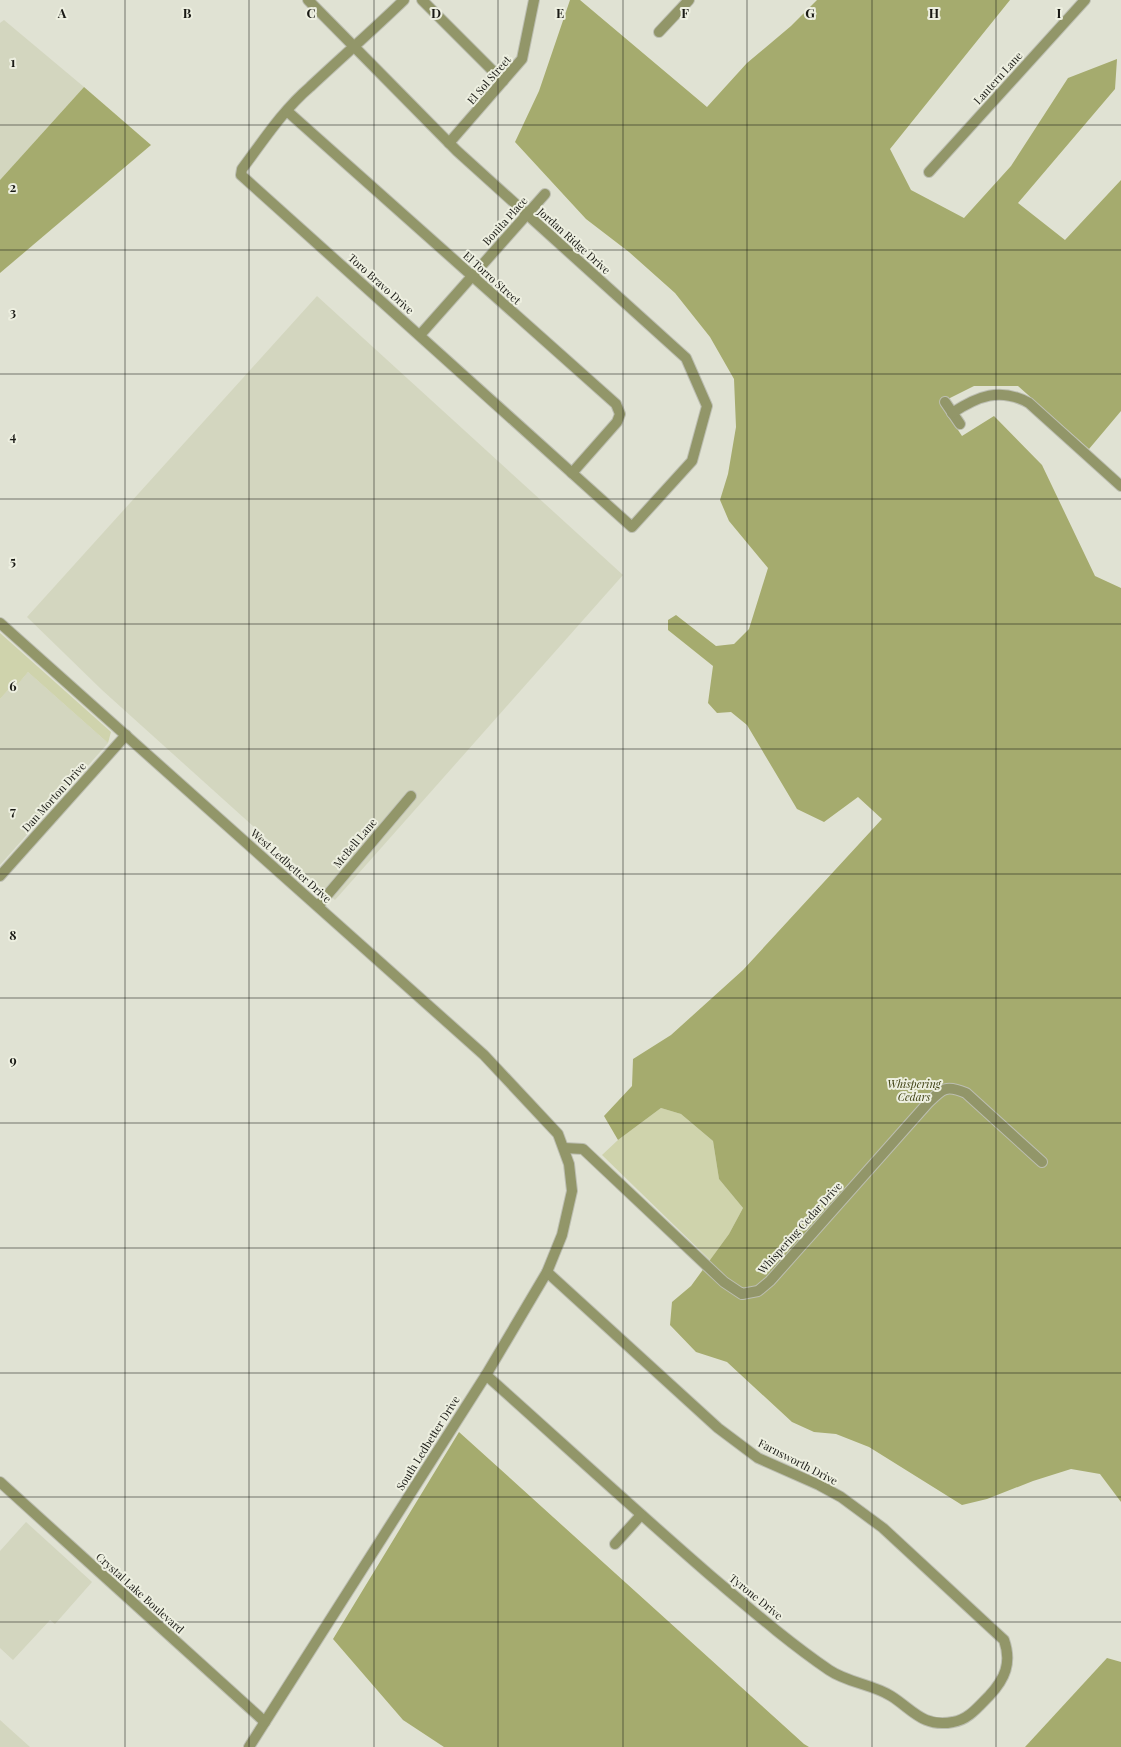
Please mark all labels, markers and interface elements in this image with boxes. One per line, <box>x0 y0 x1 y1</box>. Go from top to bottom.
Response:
text: A <box>57 4 67 21</box>
text: B <box>183 4 192 21</box>
text: C <box>306 4 316 21</box>
text: D <box>431 4 441 21</box>
text: E <box>556 4 564 21</box>
text: F <box>681 4 689 21</box>
text: G <box>805 4 815 21</box>
text: H <box>929 4 939 21</box>
text: I <box>1057 4 1062 21</box>
street label: Lantern Lane <box>970 48 1026 107</box>
street label: El Sol Street <box>463 52 514 107</box>
text: 1 <box>11 53 16 70</box>
text: 2 <box>10 178 17 195</box>
street label: Bonita Place <box>479 193 531 248</box>
street label: Jordan Ridge Drive <box>534 203 614 278</box>
street label: El Torro Street <box>460 248 524 308</box>
street label: Toro Bravo Drive <box>345 250 418 318</box>
text: 3 <box>10 303 16 320</box>
text: 4 <box>10 427 17 444</box>
text: 5 <box>10 552 16 569</box>
text: 6 <box>9 677 17 694</box>
street label: Dan Morton Drive <box>18 758 89 835</box>
text: 7 <box>10 802 16 819</box>
street label: McBell Lane <box>330 814 380 871</box>
street label: West Ledbetter Drive <box>247 825 335 906</box>
text: 8 <box>9 926 17 943</box>
text: 9 <box>9 1051 17 1068</box>
park label: Whispering Cedars <box>887 1076 942 1104</box>
street label: Whispering Cedar Drive <box>754 1178 845 1278</box>
street label: South Ledbetter Drive <box>392 1392 463 1493</box>
street label: Farnsworth Drive <box>756 1435 841 1488</box>
street label: Crystal Lake Boulevard <box>93 1549 188 1637</box>
street label: Tyrone Drive <box>726 1570 787 1623</box>

